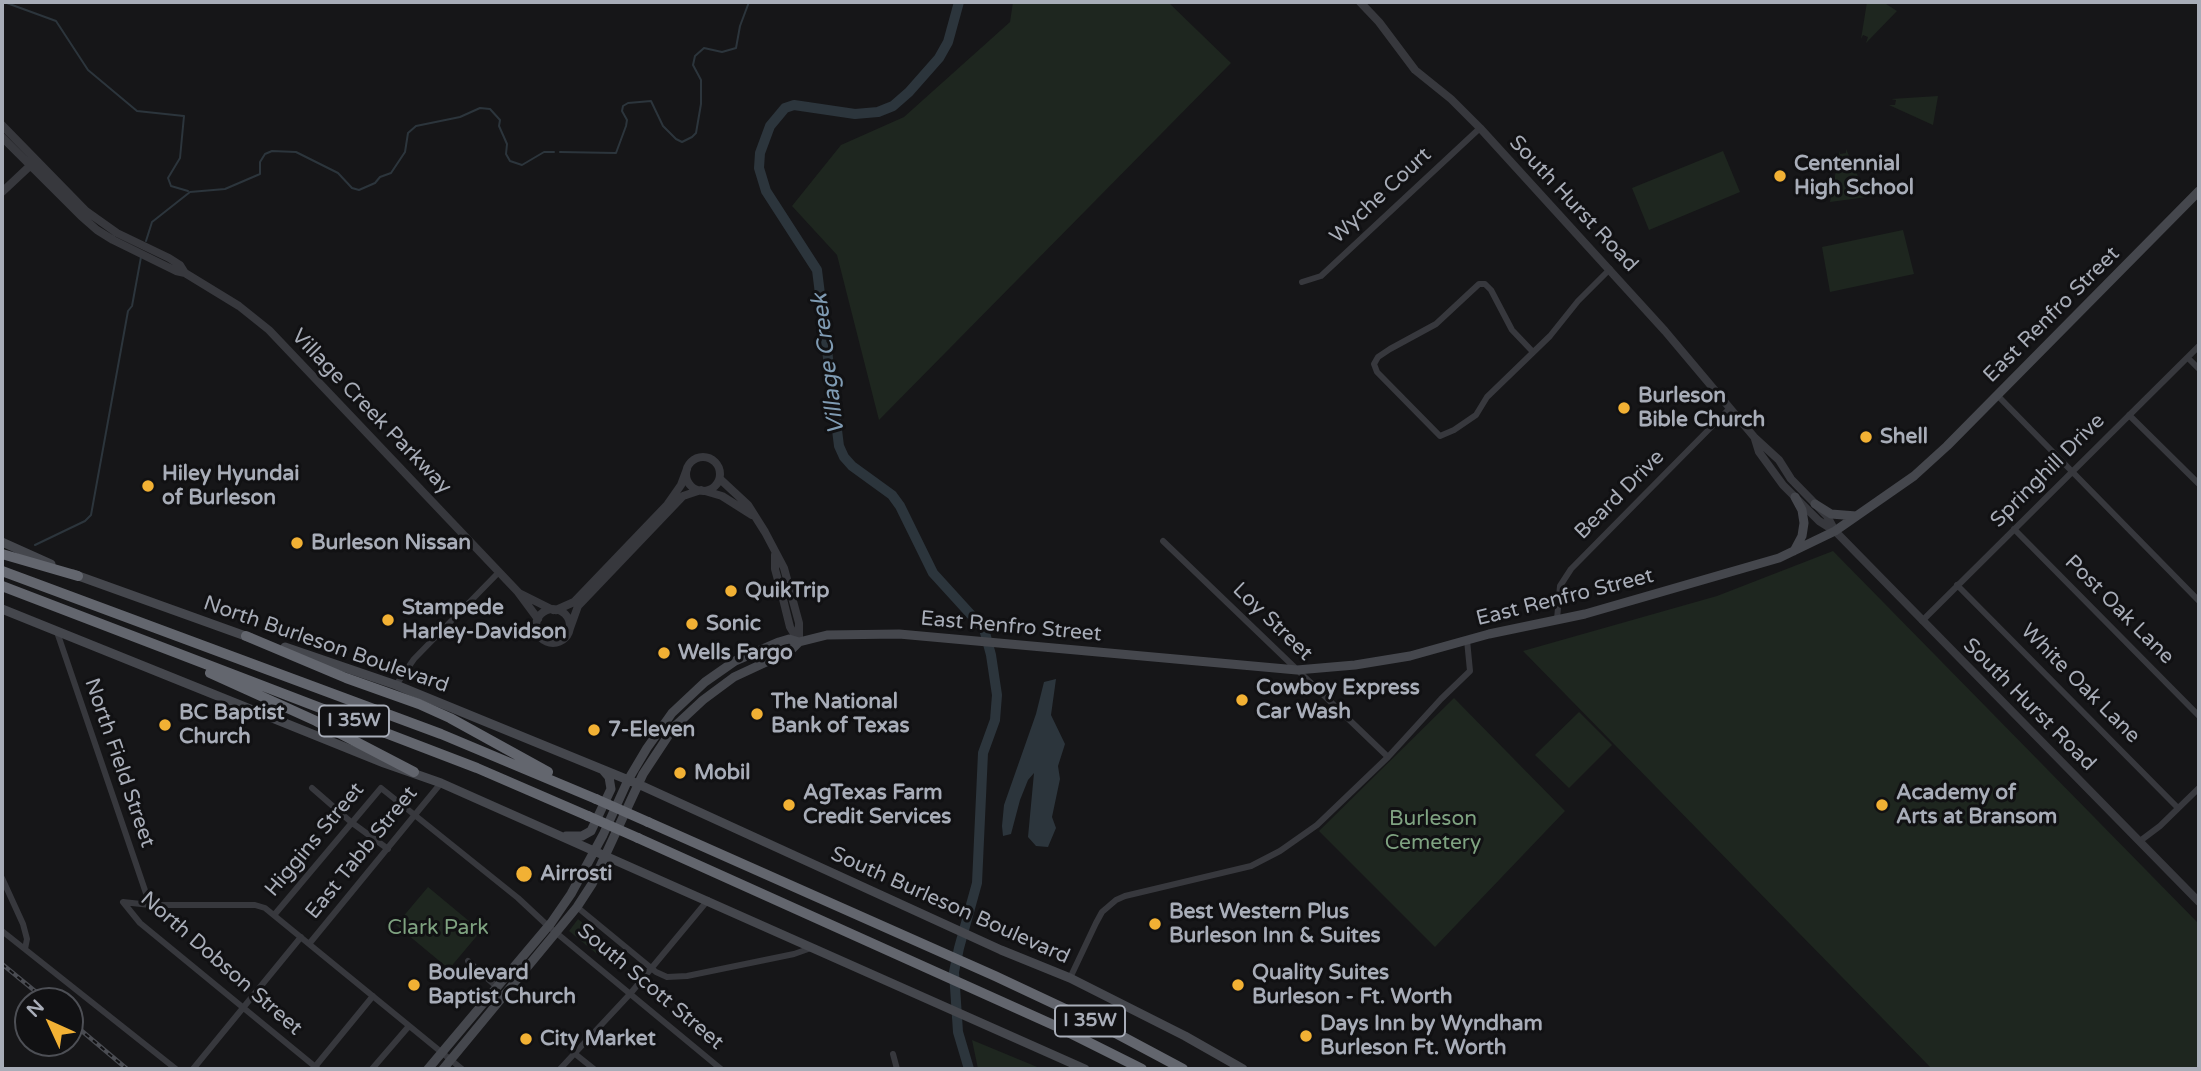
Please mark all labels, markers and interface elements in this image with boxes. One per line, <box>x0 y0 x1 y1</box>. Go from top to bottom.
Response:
street label: South Hurst Road <box>1503 131 1643 277</box>
street label: Wyche Court <box>1325 143 1437 249</box>
place label: Centennial High School <box>1794 151 1914 201</box>
marker: Centennial High School <box>1772 168 1788 184</box>
street label: East Renfro Street <box>1979 242 2125 388</box>
water label: Village Creek <box>807 292 851 436</box>
street label: Village Creek Parkway <box>286 324 456 500</box>
place label: Burleson Bible Church <box>1638 383 1765 433</box>
marker: Burleson Bible Church <box>1616 400 1632 416</box>
street label: Springhill Drive <box>1986 409 2110 533</box>
place label: Shell <box>1880 424 1928 450</box>
marker: Shell <box>1858 429 1874 445</box>
street label: Beard Drive <box>1570 445 1670 545</box>
place label: Hiley Hyundai of Burleson <box>162 461 299 511</box>
marker: Hiley Hyundai of Burleson <box>140 478 156 494</box>
place label: Burleson Nissan <box>311 530 471 556</box>
marker: Burleson Nissan <box>289 535 305 551</box>
street label: Post Oak Lane <box>2059 550 2179 670</box>
street label: East Renfro Street <box>1474 564 1656 632</box>
place label: QuikTrip <box>745 578 829 604</box>
street label: Loy Street <box>1227 578 1317 666</box>
marker: QuikTrip <box>723 583 739 599</box>
street label: North Burleson Boulevard <box>200 591 452 699</box>
place label: Stampede Harley-Davidson <box>402 595 567 645</box>
street label: East Renfro Street <box>919 607 1103 647</box>
place label: Sonic <box>706 611 761 637</box>
marker: Stampede Harley-Davidson <box>380 612 396 628</box>
marker: Sonic <box>684 616 700 632</box>
street label: White Oak Lane <box>2015 619 2145 749</box>
street label: South Hurst Road <box>1957 633 2101 777</box>
place label: Wells Fargo <box>678 640 793 666</box>
marker: Wells Fargo <box>656 645 672 661</box>
street label: North Field Street <box>78 675 160 851</box>
place label: Cowboy Express Car Wash <box>1256 675 1420 725</box>
place label: The National Bank of Texas <box>771 689 910 739</box>
marker: Cowboy Express Car Wash <box>1234 692 1250 708</box>
place label: BC Baptist Church <box>179 700 284 750</box>
road number: I 35W <box>319 706 389 736</box>
marker: The National Bank of Texas <box>749 706 765 722</box>
marker: BC Baptist Church <box>157 717 173 733</box>
place label: 7-Eleven <box>608 717 695 743</box>
marker: 7-Eleven <box>586 722 602 738</box>
place label: Mobil <box>694 760 750 786</box>
marker: Mobil <box>672 765 688 781</box>
street label: Higgins Street <box>260 778 370 902</box>
place label: AgTexas Farm Credit Services <box>803 780 951 830</box>
place label: Academy of Arts at Bransom <box>1896 780 2057 830</box>
street label: East Tabb Street <box>301 782 423 924</box>
marker: AgTexas Farm Credit Services <box>781 797 797 813</box>
marker: Academy of Arts at Bransom <box>1874 797 1890 813</box>
park label: Burleson Cemetery <box>1385 806 1481 856</box>
street label: South Burleson Boulevard <box>827 842 1073 970</box>
place label: Airrosti <box>540 861 613 887</box>
marker: Airrosti <box>514 864 534 884</box>
street label: North Dobson Street <box>135 887 307 1041</box>
place label: Best Western Plus Burleson Inn & Suites <box>1169 899 1381 949</box>
park label: Clark Park <box>387 915 489 941</box>
marker: Best Western Plus Burleson Inn & Suites <box>1147 916 1163 932</box>
street label: South Scott Street <box>572 919 728 1055</box>
place label: Boulevard Baptist Church <box>428 960 576 1010</box>
place label: Quality Suites Burleson - Ft. Worth <box>1252 960 1453 1010</box>
marker: Boulevard Baptist Church <box>406 977 422 993</box>
marker: Quality Suites Burleson - Ft. Worth <box>1230 977 1246 993</box>
north arrow <box>14 987 84 1057</box>
text: N <box>22 995 49 1022</box>
road number: I 35W <box>1055 1006 1125 1036</box>
place label: Days Inn by Wyndham Burleson Ft. Worth <box>1320 1011 1543 1061</box>
place label: City Market <box>540 1026 656 1052</box>
marker: Days Inn by Wyndham Burleson Ft. Worth <box>1298 1028 1314 1044</box>
marker: City Market <box>518 1031 534 1047</box>

